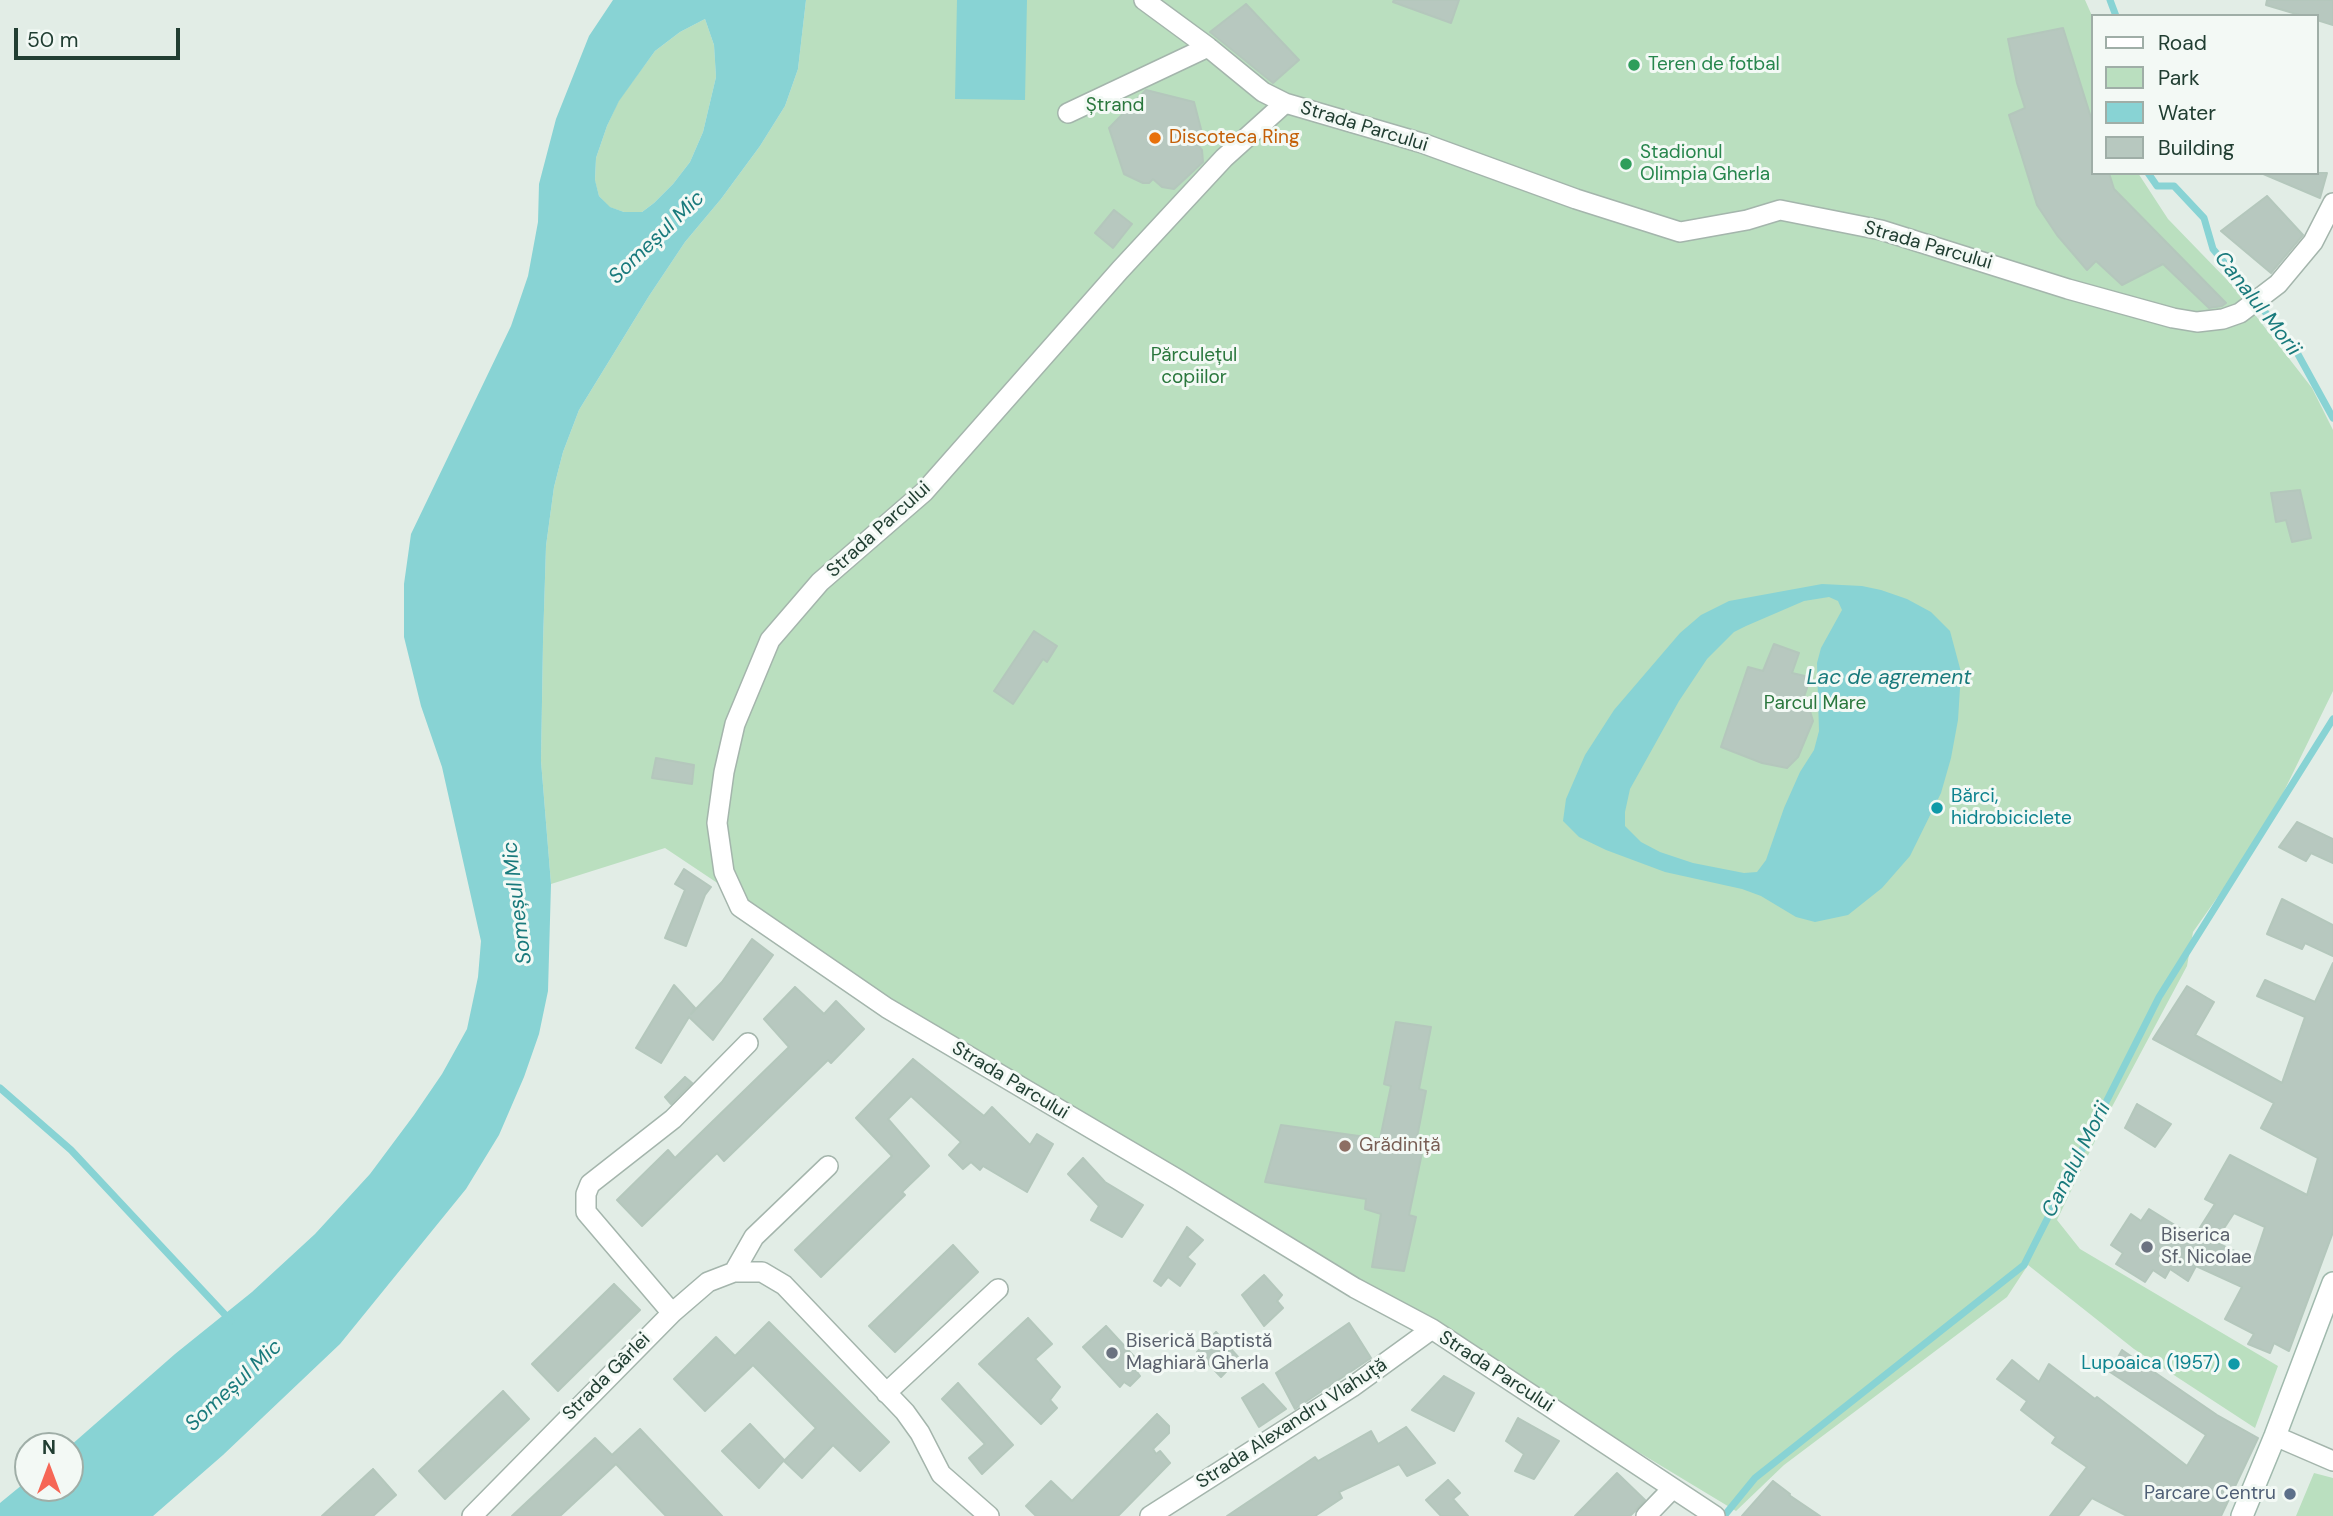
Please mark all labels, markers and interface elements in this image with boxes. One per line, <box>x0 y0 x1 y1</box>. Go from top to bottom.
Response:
scale bar <box>18 14 184 58</box>
legend <box>2092 14 2319 175</box>
text: 50 m <box>27 26 78 54</box>
text: Road <box>2158 29 2207 57</box>
place label: Teren de fotbal <box>1648 54 1780 76</box>
marker: Teren de fotbal <box>1626 57 1642 73</box>
text: Park <box>2158 64 2199 92</box>
park label: Ștrand <box>1086 95 1144 117</box>
street label: Strada Parcului <box>1297 97 1431 157</box>
text: Water <box>2158 99 2216 127</box>
place label: Discoteca Ring <box>1169 127 1300 149</box>
marker: Discoteca Ring <box>1147 130 1163 146</box>
text: Building <box>2158 134 2234 162</box>
place label: Stadionul Olimpia Gherla <box>1640 142 1770 186</box>
marker: Stadionul Olimpia Gherla <box>1618 156 1634 172</box>
water label: Someșul Mic <box>604 186 710 290</box>
street label: Strada Parcului <box>1861 217 1995 275</box>
water label: Canalul Morii <box>2208 247 2306 361</box>
park label: Părculețul copiilor <box>1151 345 1237 389</box>
street label: Strada Parcului <box>822 477 936 583</box>
water label: Lac de agrement <box>1807 665 1971 691</box>
park label: Parcul Mare <box>1764 693 1866 715</box>
place label: Bărci, hidrobiciclete <box>1951 786 2072 830</box>
marker: Bărci, hidrobiciclete <box>1929 800 1945 816</box>
water label: Someșul Mic <box>498 840 538 966</box>
street label: Strada Parcului <box>947 1037 1073 1125</box>
water label: Canalul Morii <box>2037 1098 2117 1222</box>
place label: Grădiniță <box>1359 1135 1440 1157</box>
marker: Grădiniță <box>1337 1138 1353 1154</box>
place label: Biserica Sf. Nicolae <box>2161 1225 2252 1269</box>
marker: Biserica Sf. Nicolae <box>2139 1239 2155 1255</box>
street label: Strada Parcului <box>1434 1326 1558 1418</box>
street label: Strada Gârlei <box>558 1328 656 1426</box>
place label: Biserică Baptistă Maghiară Gherla <box>1126 1331 1272 1375</box>
water label: Someșul Mic <box>180 1335 288 1437</box>
marker: Biserică Baptistă Maghiară Gherla <box>1104 1345 1120 1361</box>
place label: Lupoaica (1957) <box>2081 1353 2220 1375</box>
street label: Strada Alexandru Vlahuță <box>1192 1354 1392 1494</box>
marker: Lupoaica (1957) <box>2226 1356 2242 1372</box>
north arrow <box>14 1432 84 1502</box>
text: N <box>42 1435 56 1460</box>
place label: Parcare Centru <box>2144 1483 2276 1505</box>
marker: Parcare Centru <box>2282 1486 2298 1502</box>

